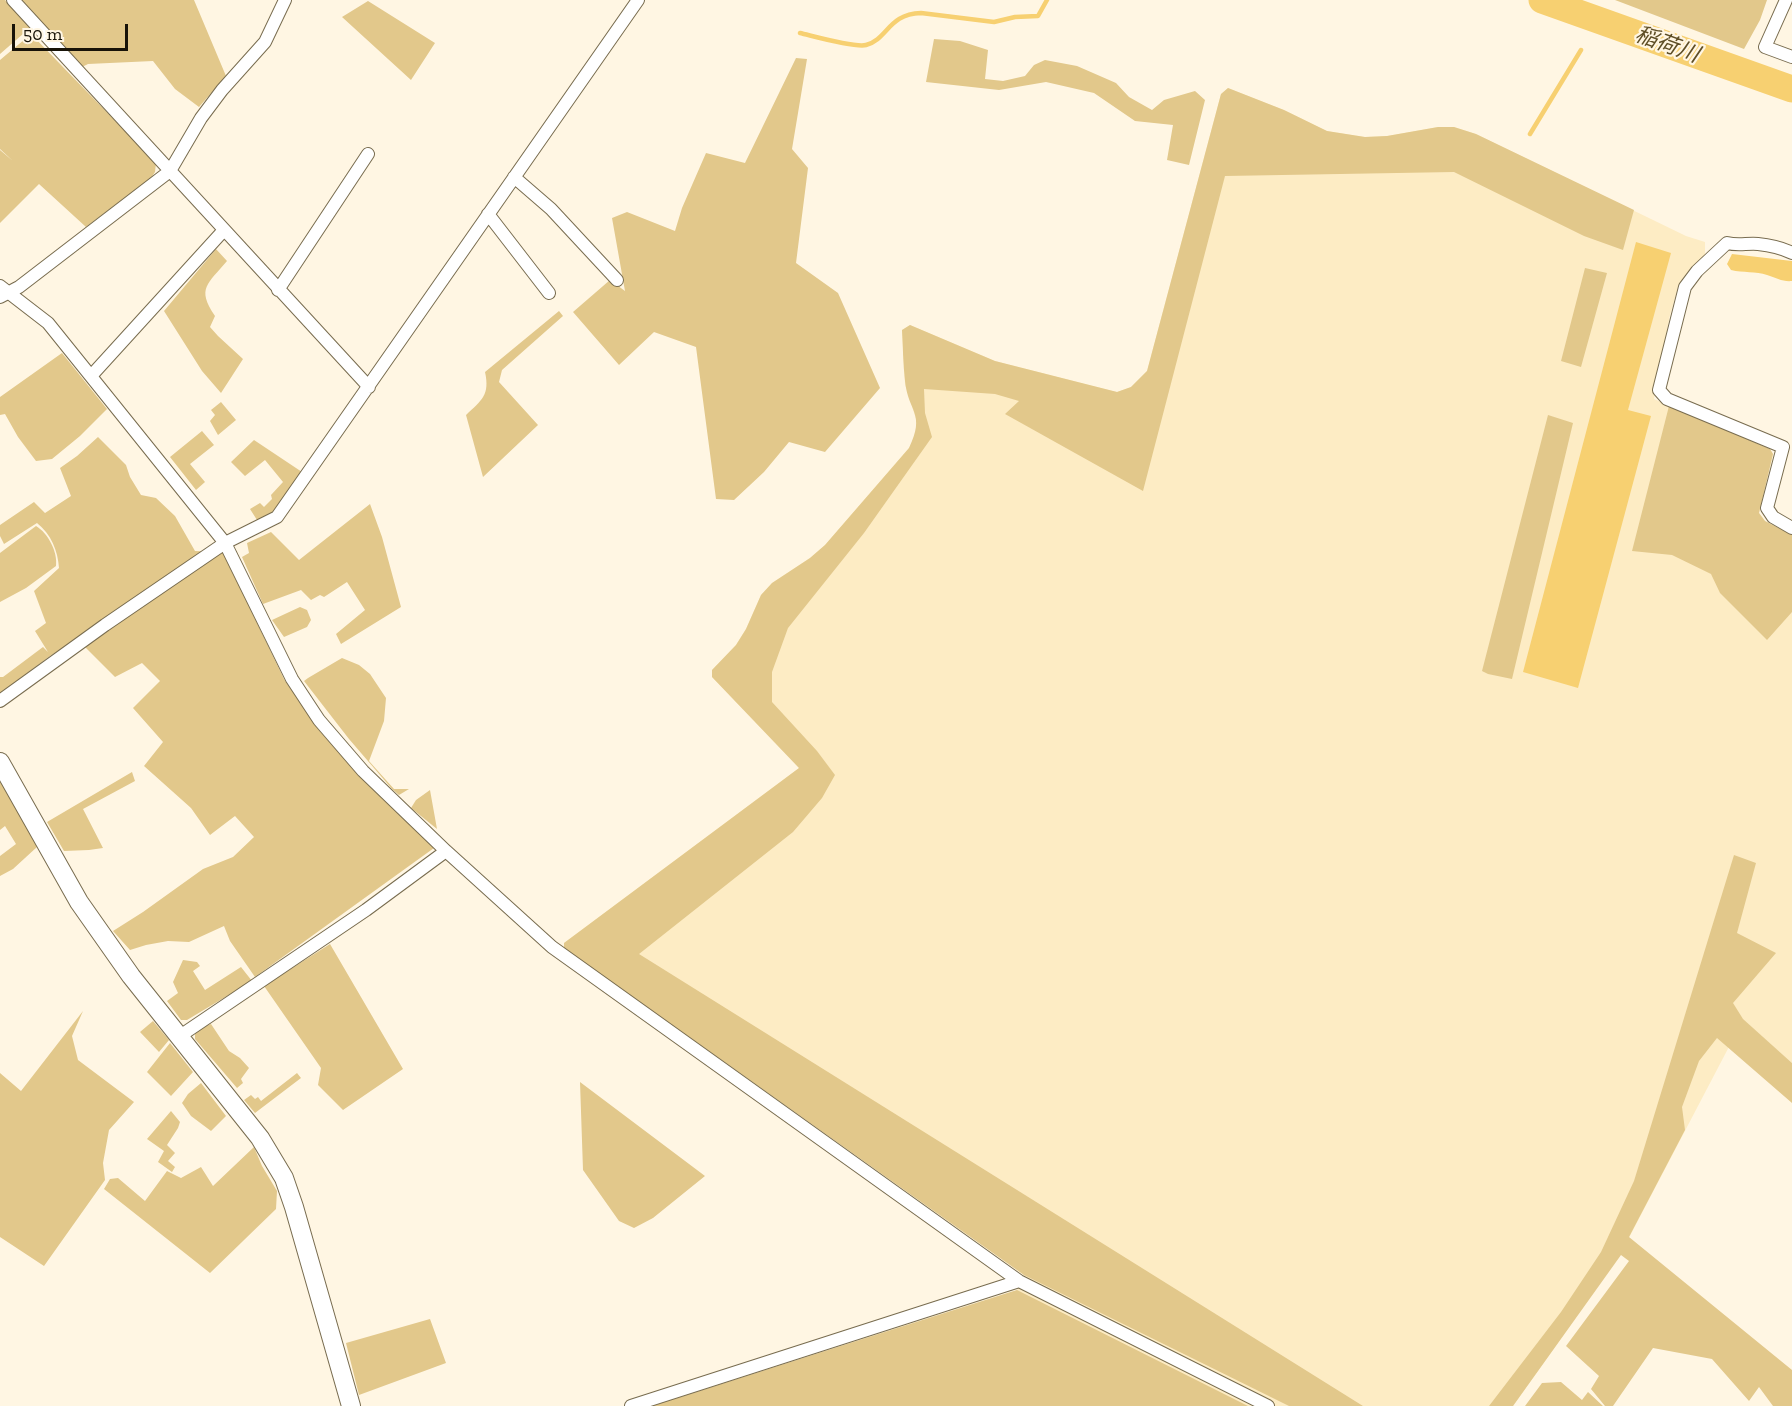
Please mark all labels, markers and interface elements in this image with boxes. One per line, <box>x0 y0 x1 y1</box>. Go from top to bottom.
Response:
scale bar <box>15 12 130 50</box>
water label: 稲荷川 <box>1631 21 1703 69</box>
text: 50 m <box>23 23 62 45</box>

